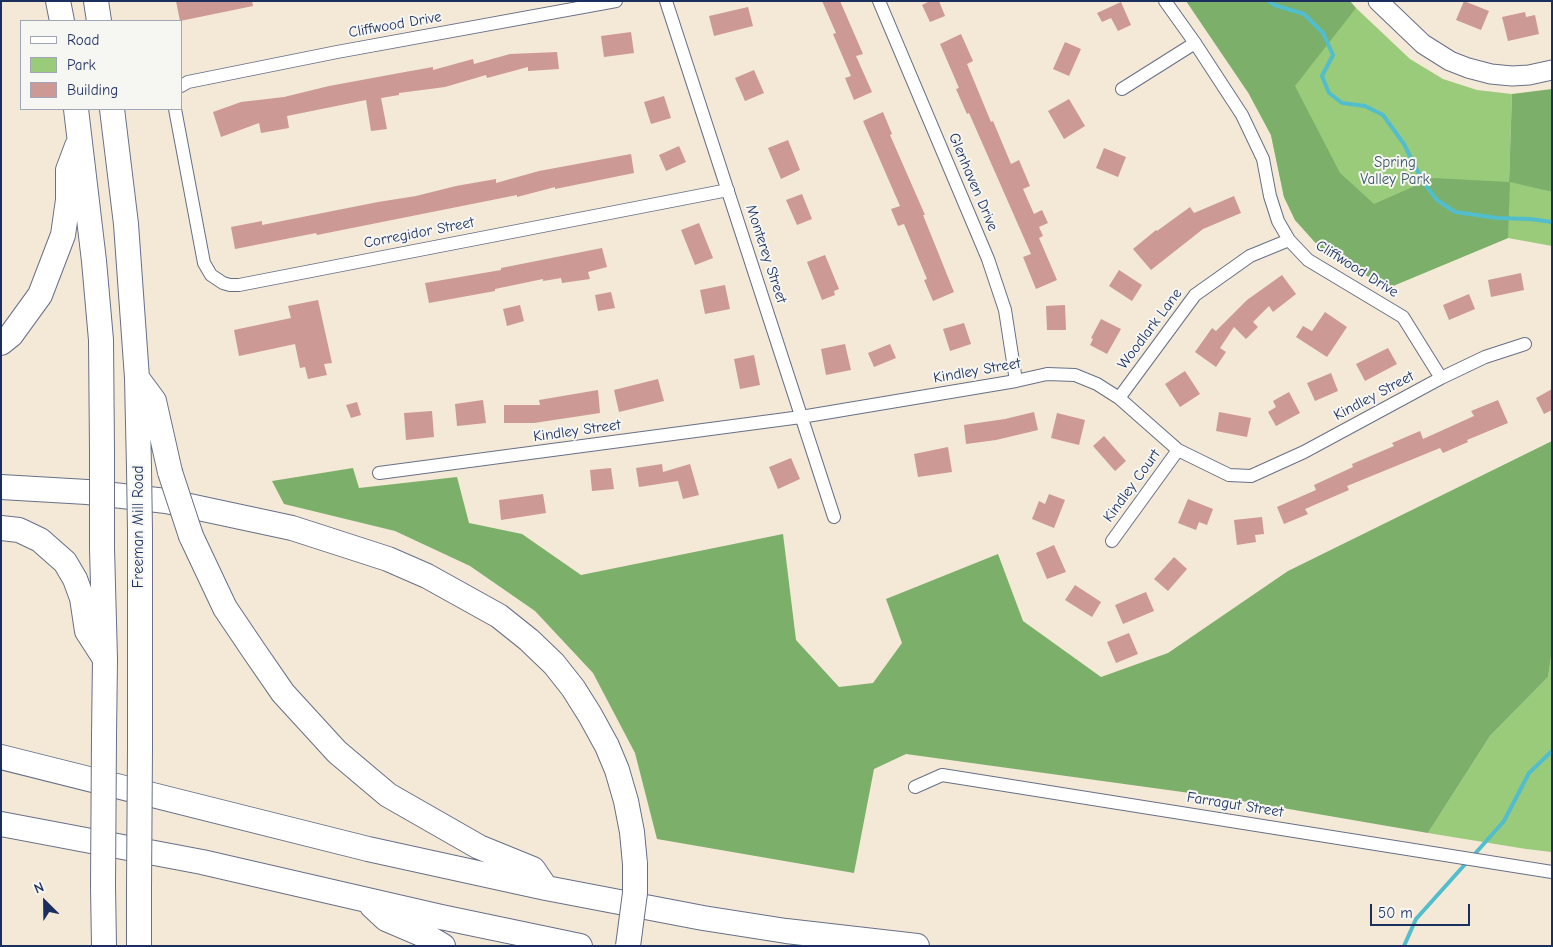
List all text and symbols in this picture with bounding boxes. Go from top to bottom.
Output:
street label: Cliffwood Drive [347,8,443,42]
legend [20,20,182,110]
text: Road [67,31,99,49]
text: Park [67,56,96,74]
text: Building [67,81,118,99]
street label: Glenhaven Drive [944,130,1002,234]
park label: Spring Valley Park [1360,154,1430,189]
street label: Monterey Street [742,202,790,306]
street label: Corregidor Street [362,213,476,253]
street label: Cliffwood Drive [1312,236,1402,302]
street label: Woodlark Lane [1114,285,1186,373]
street label: Kindley Street [932,354,1022,388]
street label: Kindley Street [1331,367,1417,425]
street label: Kindley Street [532,416,622,446]
street label: Kindley Court [1100,446,1164,526]
street label: Freeman Mill Road [130,466,148,588]
street label: Farragut Street [1186,788,1284,822]
north arrow [20,877,70,927]
text: N [31,878,46,897]
scale bar [1373,894,1473,926]
text: 50 m [1378,904,1413,922]

